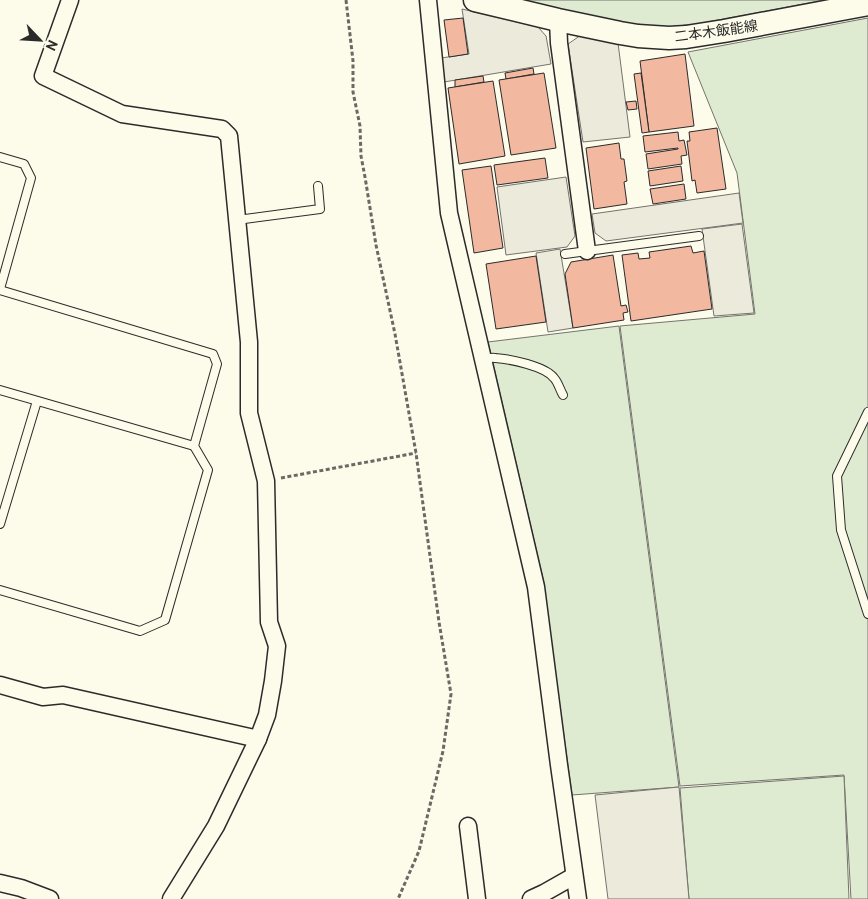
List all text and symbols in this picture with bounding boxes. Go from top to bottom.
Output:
north arrow [15,15,65,65]
street label: 二本木飯能線 [673,17,759,47]
text: N [41,37,60,53]

